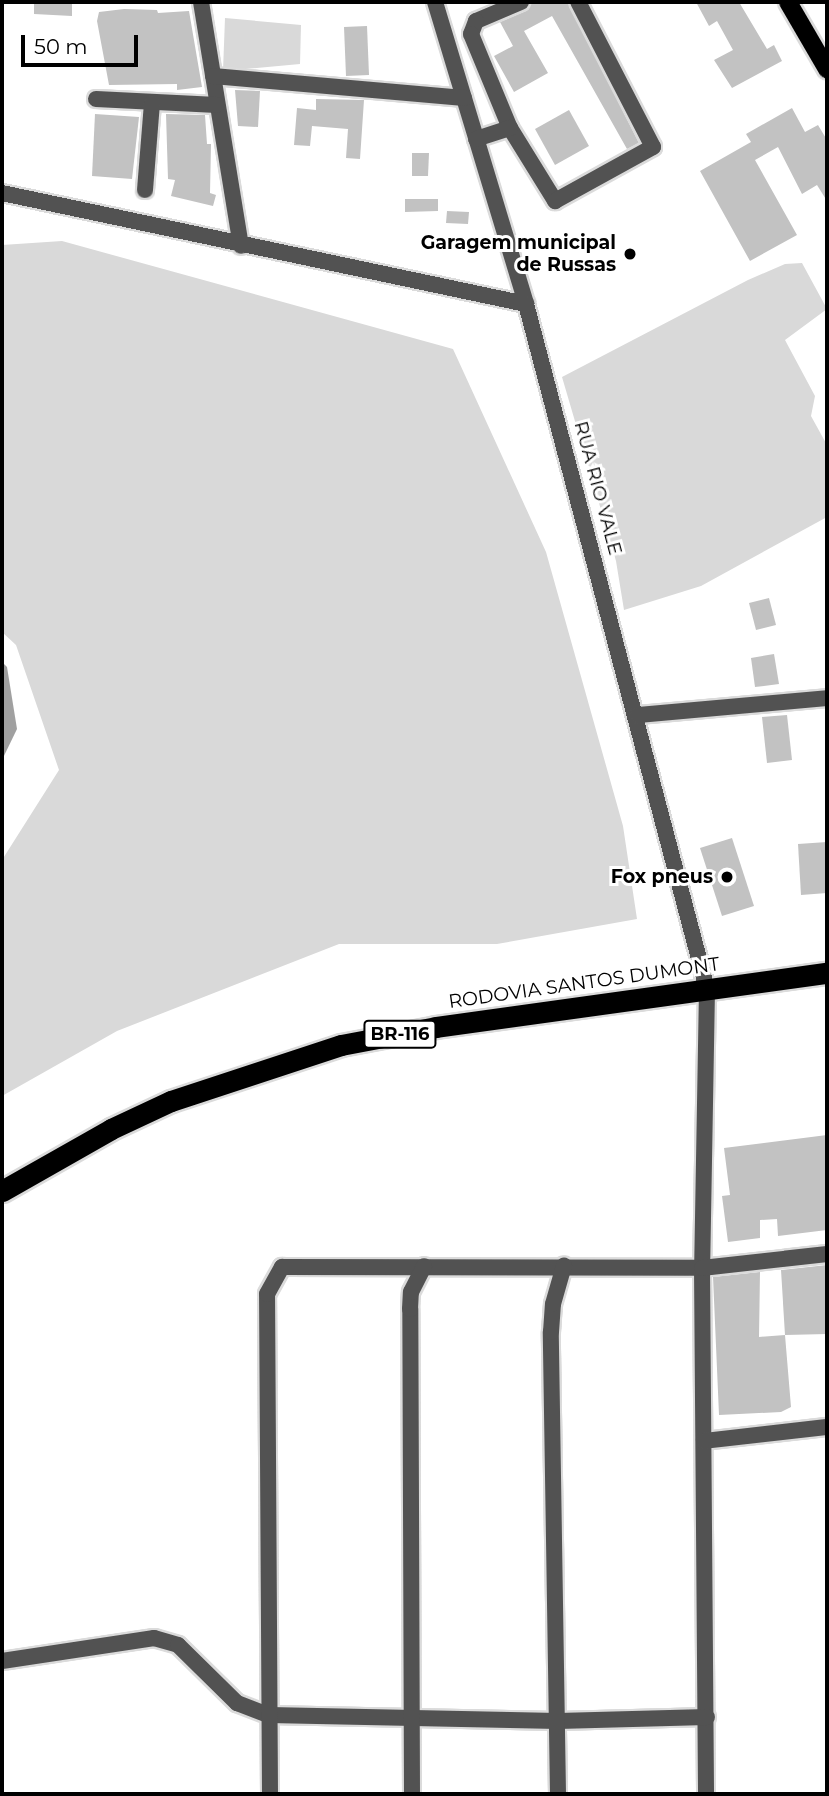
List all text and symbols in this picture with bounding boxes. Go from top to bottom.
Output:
scale bar [24,21,142,65]
text: 50 m [34,34,88,59]
place label: Garagem municipal de Russas [421,232,616,276]
marker: Garagem municipal de Russas [622,246,638,262]
street label: RUA RIO VALE [569,419,627,557]
place label: Fox pneus [611,866,713,888]
marker: Fox pneus [719,869,735,885]
street label: RODOVIA SANTOS DUMONT [447,953,721,1013]
road number: BR-116 [363,1020,437,1049]

